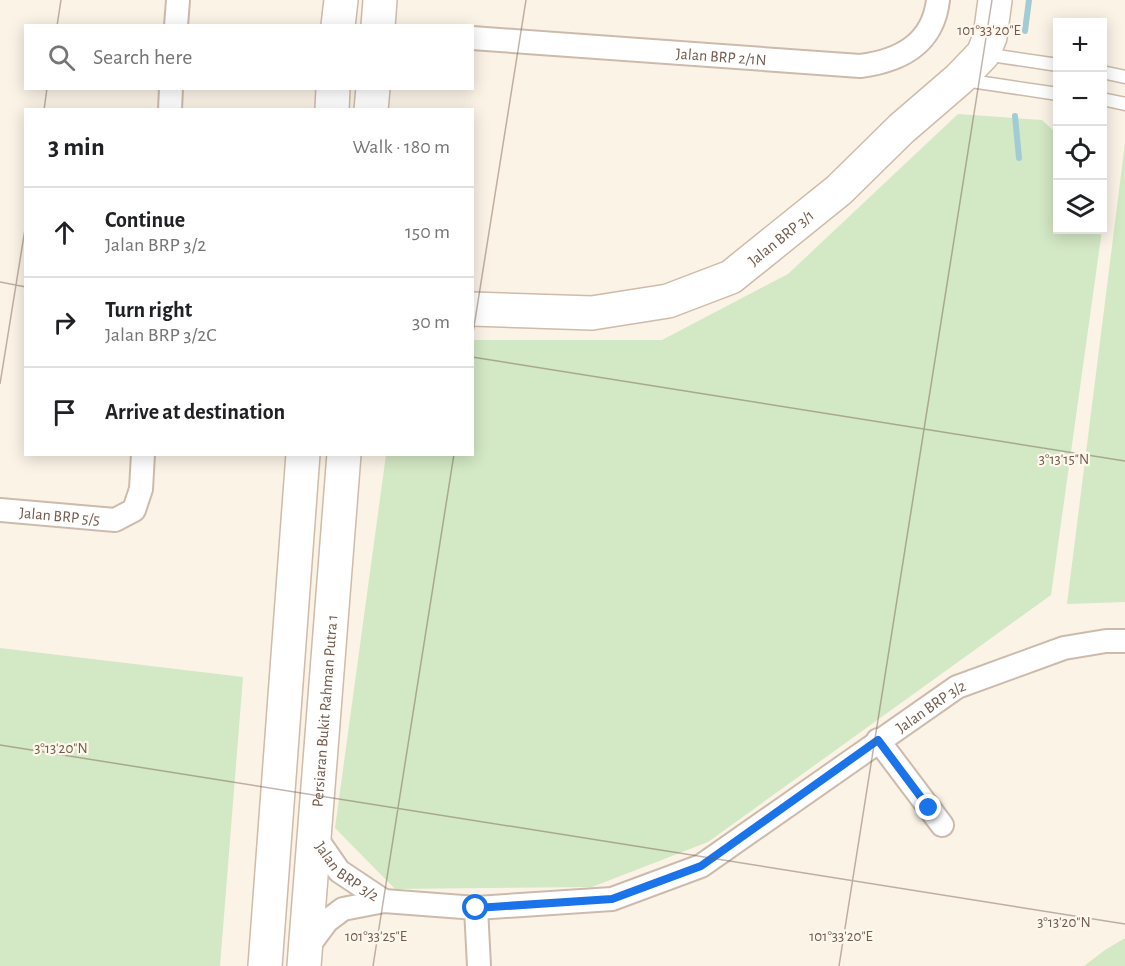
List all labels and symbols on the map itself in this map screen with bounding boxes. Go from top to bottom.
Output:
text: 101°33'20"E [957,23,1021,38]
street label: Jalan BRP 2/1N [675,46,767,68]
street label: Jalan BRP 3/1 [745,207,817,269]
text: 3°13'15"N [1039,452,1089,467]
street label: Jalan BRP 5/5 [19,505,101,528]
street label: Persiaran Bukit Rahman Putra 1 [309,614,340,808]
street label: Jalan BRP 3/2 [893,678,968,736]
text: 3°13'20"N [34,741,88,756]
route end [915,794,941,820]
street label: Jalan BRP 3/2 [312,839,382,904]
route start [462,894,488,920]
text: 3°13'20"N [1037,915,1091,930]
text: 101°33'25"E [345,929,407,944]
text: 101°33'20"E [809,929,873,944]

